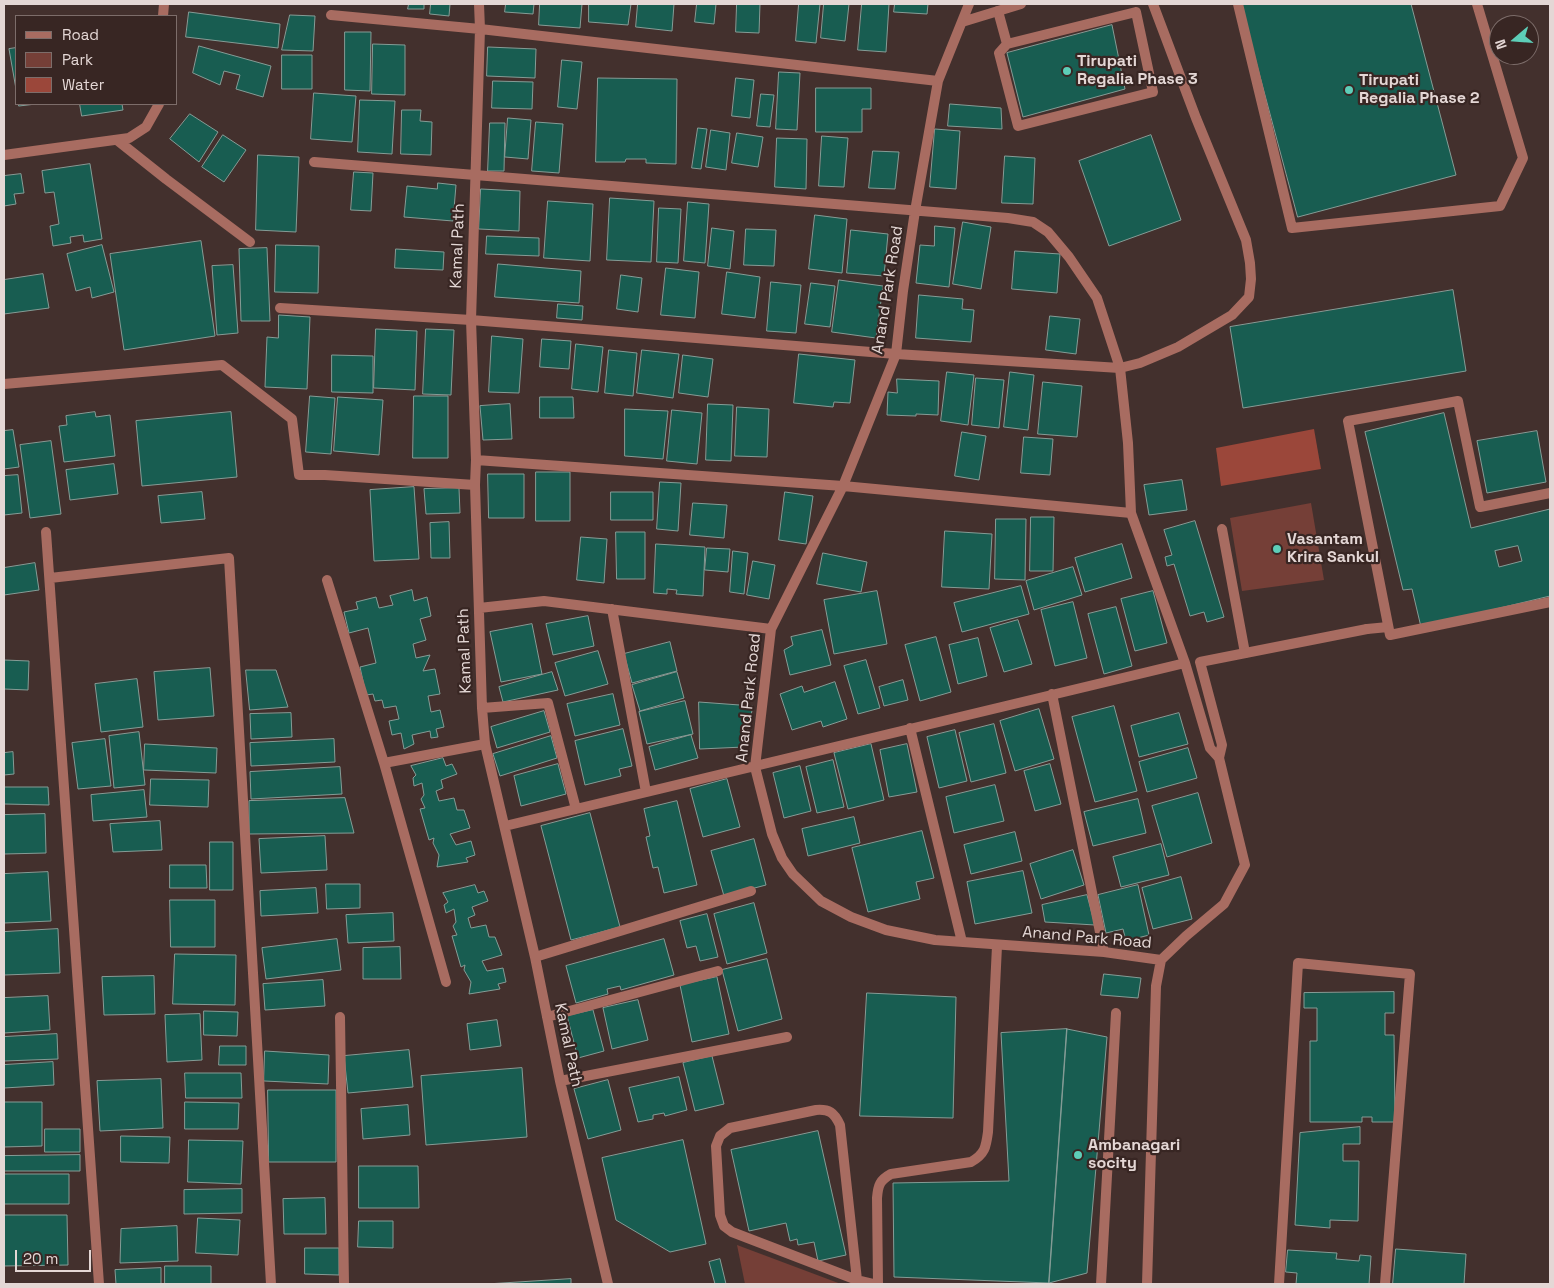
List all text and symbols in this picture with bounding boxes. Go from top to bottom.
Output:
legend [15,15,178,105]
north arrow [1489,15,1539,65]
text: Road [62,25,99,44]
text: N [1491,37,1511,52]
text: Park [62,50,93,69]
place label: Tirupati Regalia Phase 3 [1077,52,1198,90]
marker: Tirupati Regalia Phase 3 [1061,65,1073,77]
place label: Tirupati Regalia Phase 2 [1359,71,1480,109]
text: Water [62,75,104,94]
marker: Tirupati Regalia Phase 2 [1343,84,1355,96]
street label: Kamal Path [447,203,469,289]
street label: Anand Park Road [868,224,908,356]
place label: Vasantam Krira Sankul [1287,530,1379,568]
marker: Vasantam Krira Sankul [1271,543,1283,555]
street label: Kamal Path [454,608,476,694]
street label: Anand Park Road [733,632,765,764]
street label: Anand Park Road [1021,923,1153,953]
street label: Kamal Path [550,1001,586,1089]
place label: Ambanagari socity [1088,1136,1180,1174]
marker: Ambanagari socity [1072,1149,1084,1161]
scale bar [18,1240,94,1272]
text: 20 m [23,1249,58,1268]

